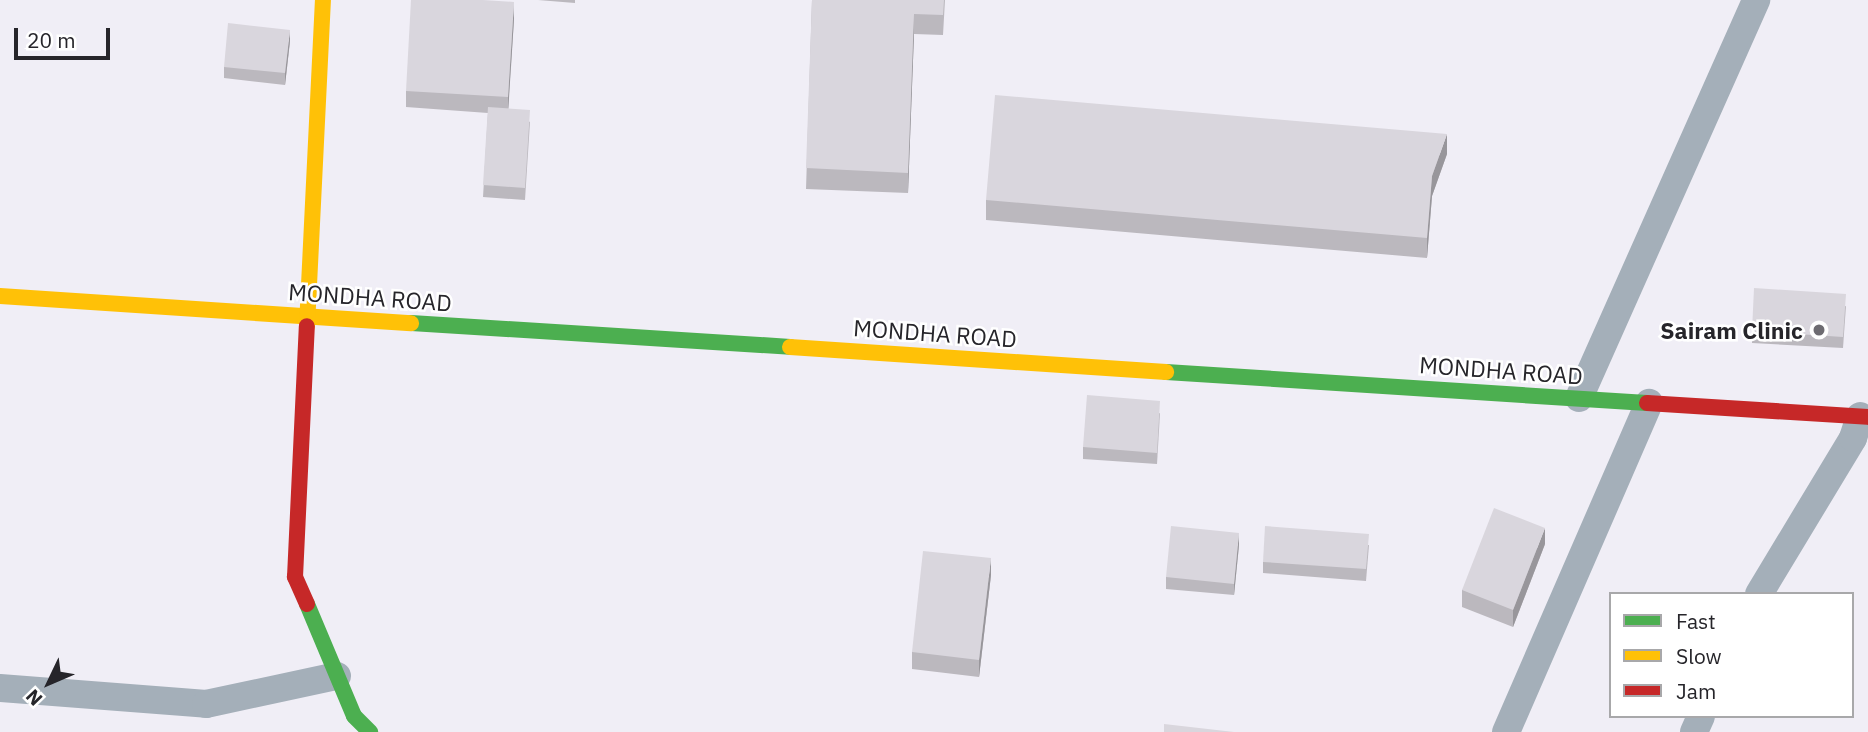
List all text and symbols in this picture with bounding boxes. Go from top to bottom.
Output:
scale bar [18,14,114,58]
text: 20 m [27,26,76,54]
street label: MONDHA ROAD [287,278,453,316]
street label: MONDHA ROAD [852,314,1018,352]
place label: Sairam Clinic [1660,316,1803,344]
marker: Sairam Clinic [1809,320,1829,340]
street label: MONDHA ROAD [1418,351,1584,389]
legend [1609,592,1854,718]
text: Fast [1676,607,1716,635]
text: Slow [1676,642,1722,670]
north arrow [14,648,84,718]
text: Jam [1676,677,1716,705]
text: N [20,684,47,711]

